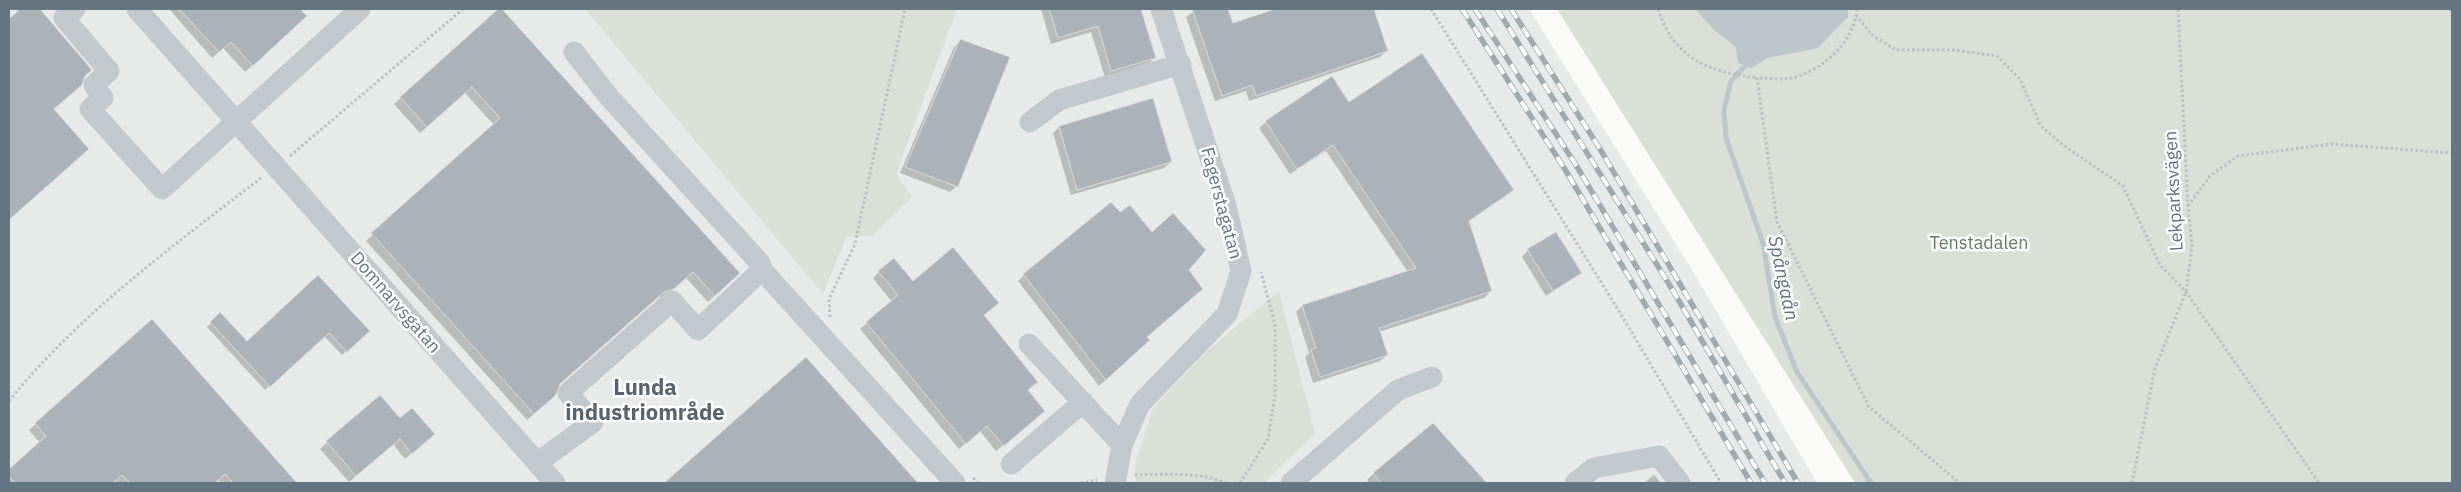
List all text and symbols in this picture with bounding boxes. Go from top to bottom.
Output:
street label: Lekparksvägen [2158,130,2188,252]
street label: Fagerstagatan [1196,145,1248,261]
park label: Tenstadalen [1930,231,2028,254]
water label: Spångaån [1763,233,1805,323]
street label: Domnarvsgatan [346,246,446,358]
district label: Lunda industriområde [565,372,725,426]

